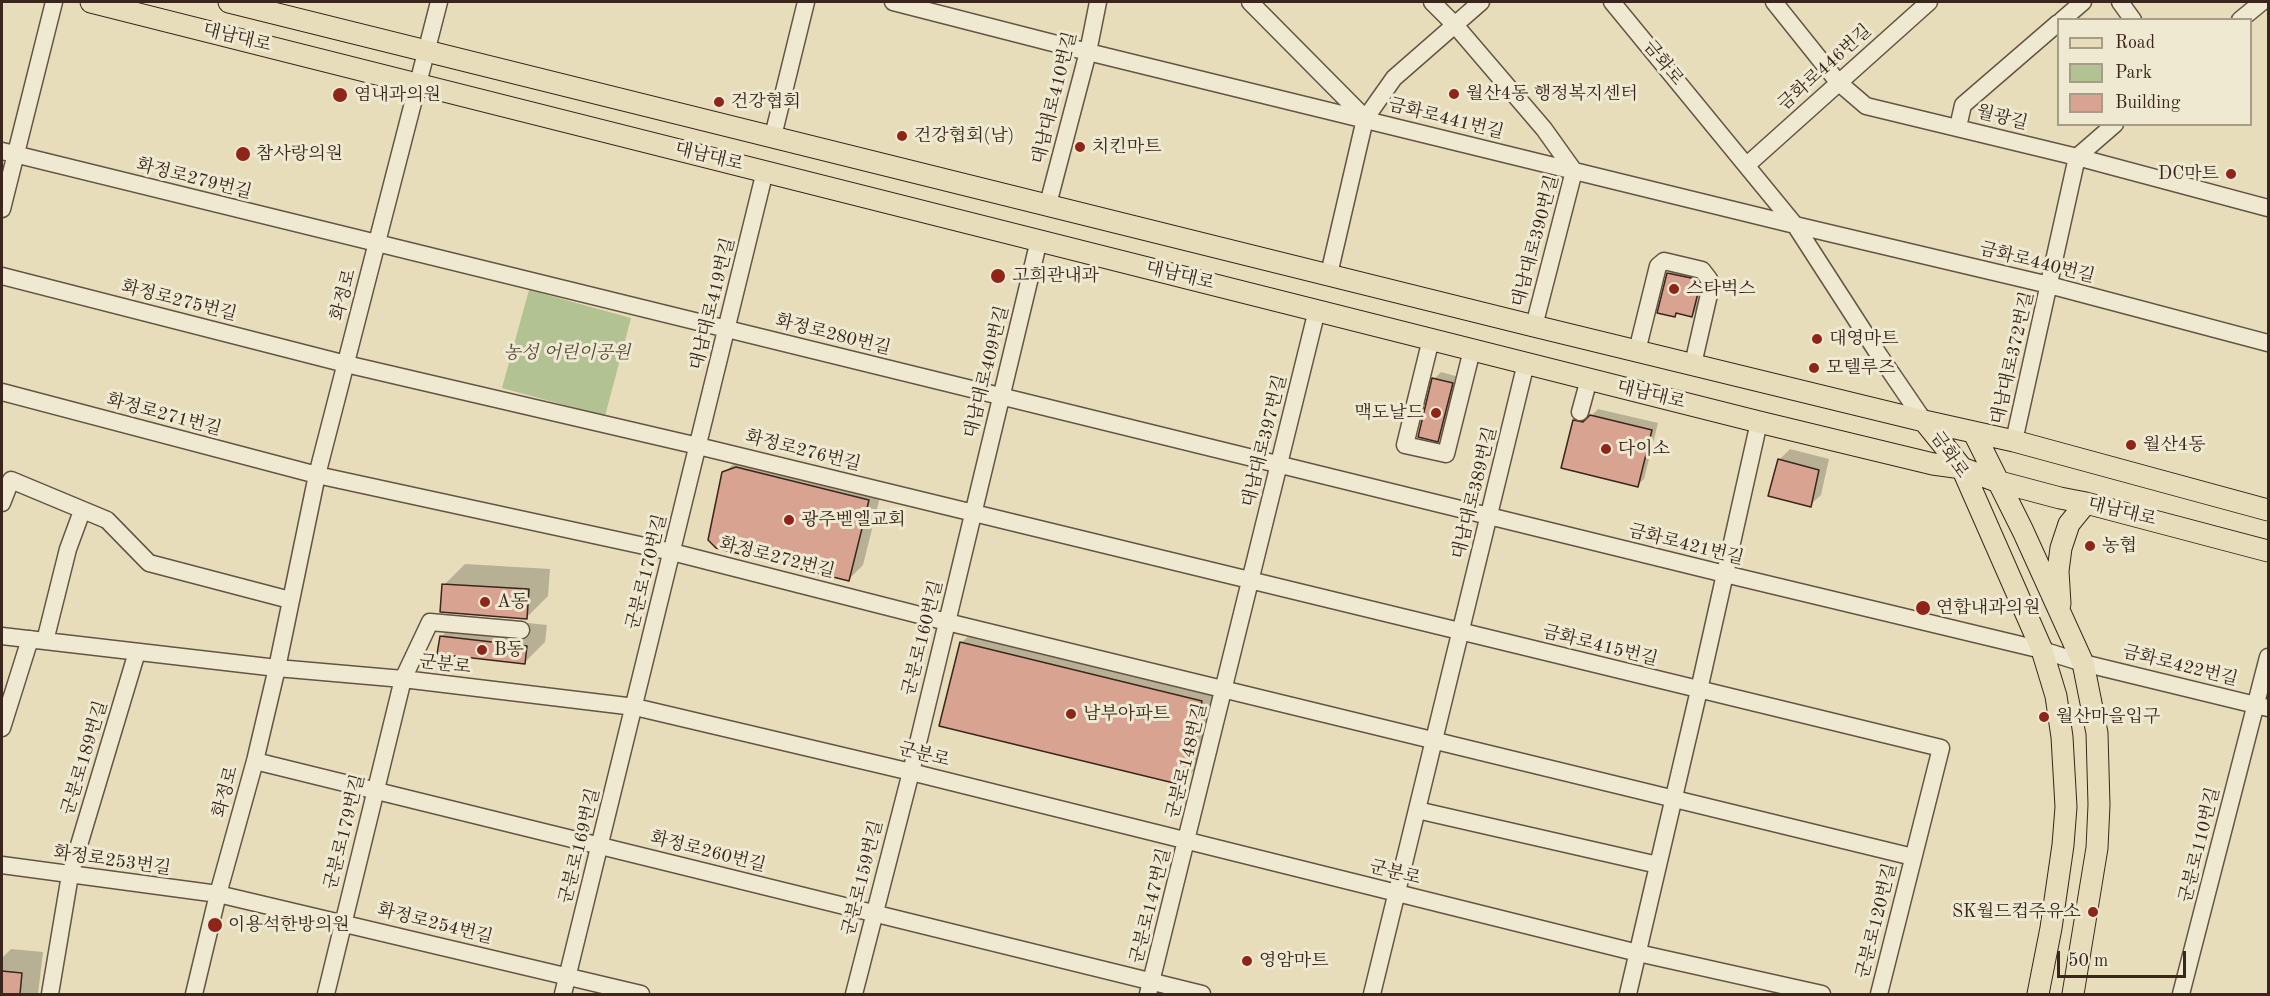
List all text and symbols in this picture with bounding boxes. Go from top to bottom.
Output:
legend [2057,18,2252,126]
street label: 대남대로 [201,19,273,57]
street label: 금화로446번길 [1774,20,1876,116]
street label: 대남대로410번길 [1028,30,1082,166]
text: Road [2115,34,2155,52]
street label: 금화로 [1638,36,1688,90]
text: Park [2115,64,2152,82]
place label: 월산4동 행정복지센터 [1466,83,1638,105]
place label: 염내과의원 [354,84,441,106]
marker: 염내과의원 [331,86,349,104]
marker: 월산4동 행정복지센터 [1447,87,1461,101]
place label: 건강협회 [731,91,801,113]
street label: 금화로441번길 [1386,94,1506,144]
text: Building [2115,94,2180,112]
marker: 건강협회 [712,95,726,109]
street label: 월광길 [1974,101,2030,135]
place label: 건강협회(남) [914,125,1014,147]
marker: 건강협회(남) [895,129,909,143]
place label: 치킨마트 [1092,136,1162,158]
street label: 대남대로 [673,138,745,176]
marker: 치킨마트 [1073,140,1087,154]
place label: 참사랑의원 [256,143,343,165]
marker: 참사랑의원 [234,145,252,163]
street label: 화정로279번길 [134,154,254,204]
place label: DC마트 [2158,163,2219,185]
marker: DC마트 [2224,167,2238,181]
street label: 대남대로390번길 [1508,173,1564,309]
street label: 대남대로419번길 [686,236,740,372]
street label: 금화로440번길 [1977,238,2097,288]
street label: 대남대로 [1144,257,1216,295]
place label: 고희관내과 [1012,265,1099,287]
street label: 화정로 [327,267,361,323]
marker: 고희관내과 [989,267,1007,285]
street label: 화정로275번길 [119,276,239,326]
place label: 스타벅스 [1686,278,1756,300]
marker: 스타벅스 [1667,282,1681,296]
street label: 대남대로372번길 [1987,289,2039,427]
street label: 대남대로409번길 [960,304,1014,440]
street label: 화정로280번길 [773,310,893,360]
place label: 대영마트 [1829,328,1899,350]
marker: 대영마트 [1810,332,1824,346]
park label: 농성 어린이공원 [504,342,630,364]
place label: 모텔루즈 [1826,357,1896,379]
marker: 모텔루즈 [1807,361,1821,375]
street label: 대남대로397번길 [1238,373,1292,509]
street label: 대남대로 [1615,376,1687,414]
street label: 화정로271번길 [104,389,224,441]
place label: 맥도날드 [1354,402,1424,424]
marker: 맥도날드 [1429,406,1443,420]
street label: 대남대로389번길 [1448,425,1502,561]
street label: 화정로276번길 [743,426,863,476]
street label: 금화로 [1925,427,1973,483]
place label: 월산4동 [2143,434,2206,456]
place label: 다이소 [1618,438,1670,460]
marker: 월산4동 [2124,438,2138,452]
marker: 다이소 [1599,442,1613,456]
street label: 대남대로 [2086,493,2158,531]
place label: 광주벧엘교회 [801,509,905,531]
street label: 군분로170번길 [622,512,672,632]
marker: 광주벧엘교회 [782,513,796,527]
street label: 금화로421번길 [1626,520,1746,570]
street label: 화정로272번길 [717,533,837,583]
place label: 농협 [2102,535,2137,557]
marker: 농협 [2083,539,2097,553]
street label: 군분로160번길 [898,578,948,698]
place label: A동 [497,591,528,613]
marker: A동 [478,595,492,609]
place label: 연합내과의원 [1936,597,2040,619]
marker: 연합내과의원 [1914,599,1932,617]
street label: 금화로415번길 [1540,621,1660,671]
place label: B동 [494,639,524,661]
street label: 금화로422번길 [2120,641,2240,691]
marker: B동 [475,643,489,657]
street label: 군분로 [418,651,472,679]
street label: 군분로189번길 [57,698,113,818]
street label: 군분로148번길 [1162,701,1212,821]
place label: 남부아파트 [1083,703,1170,725]
place label: 월산마을입구 [2056,706,2160,728]
marker: 남부아파트 [1064,707,1078,721]
marker: 월산마을입구 [2037,710,2051,724]
street label: 군분로 [896,738,952,772]
street label: 화정로 [209,764,243,820]
street label: 군분로179번길 [320,772,370,892]
street label: 군분로110번길 [2175,785,2225,905]
street label: 군분로169번길 [555,786,605,906]
street label: 군분로159번길 [838,818,888,938]
street label: 화정로260번길 [648,827,768,877]
street label: 화정로253번길 [52,842,172,880]
street label: 군분로147번길 [1126,846,1176,966]
street label: 군분로 [1367,856,1423,890]
street label: 군분로120번길 [1852,861,1902,981]
street label: 화정로254번길 [375,899,495,949]
place label: SK월드컵주유소 [1952,901,2081,923]
marker: SK월드컵주유소 [2086,905,2100,919]
place label: 이용석한방의원 [228,914,350,936]
marker: 이용석한방의원 [206,916,224,934]
scale bar [2060,939,2189,977]
place label: 영암마트 [1259,950,1329,972]
text: 50 m [2068,952,2108,970]
marker: 영암마트 [1240,954,1254,968]

